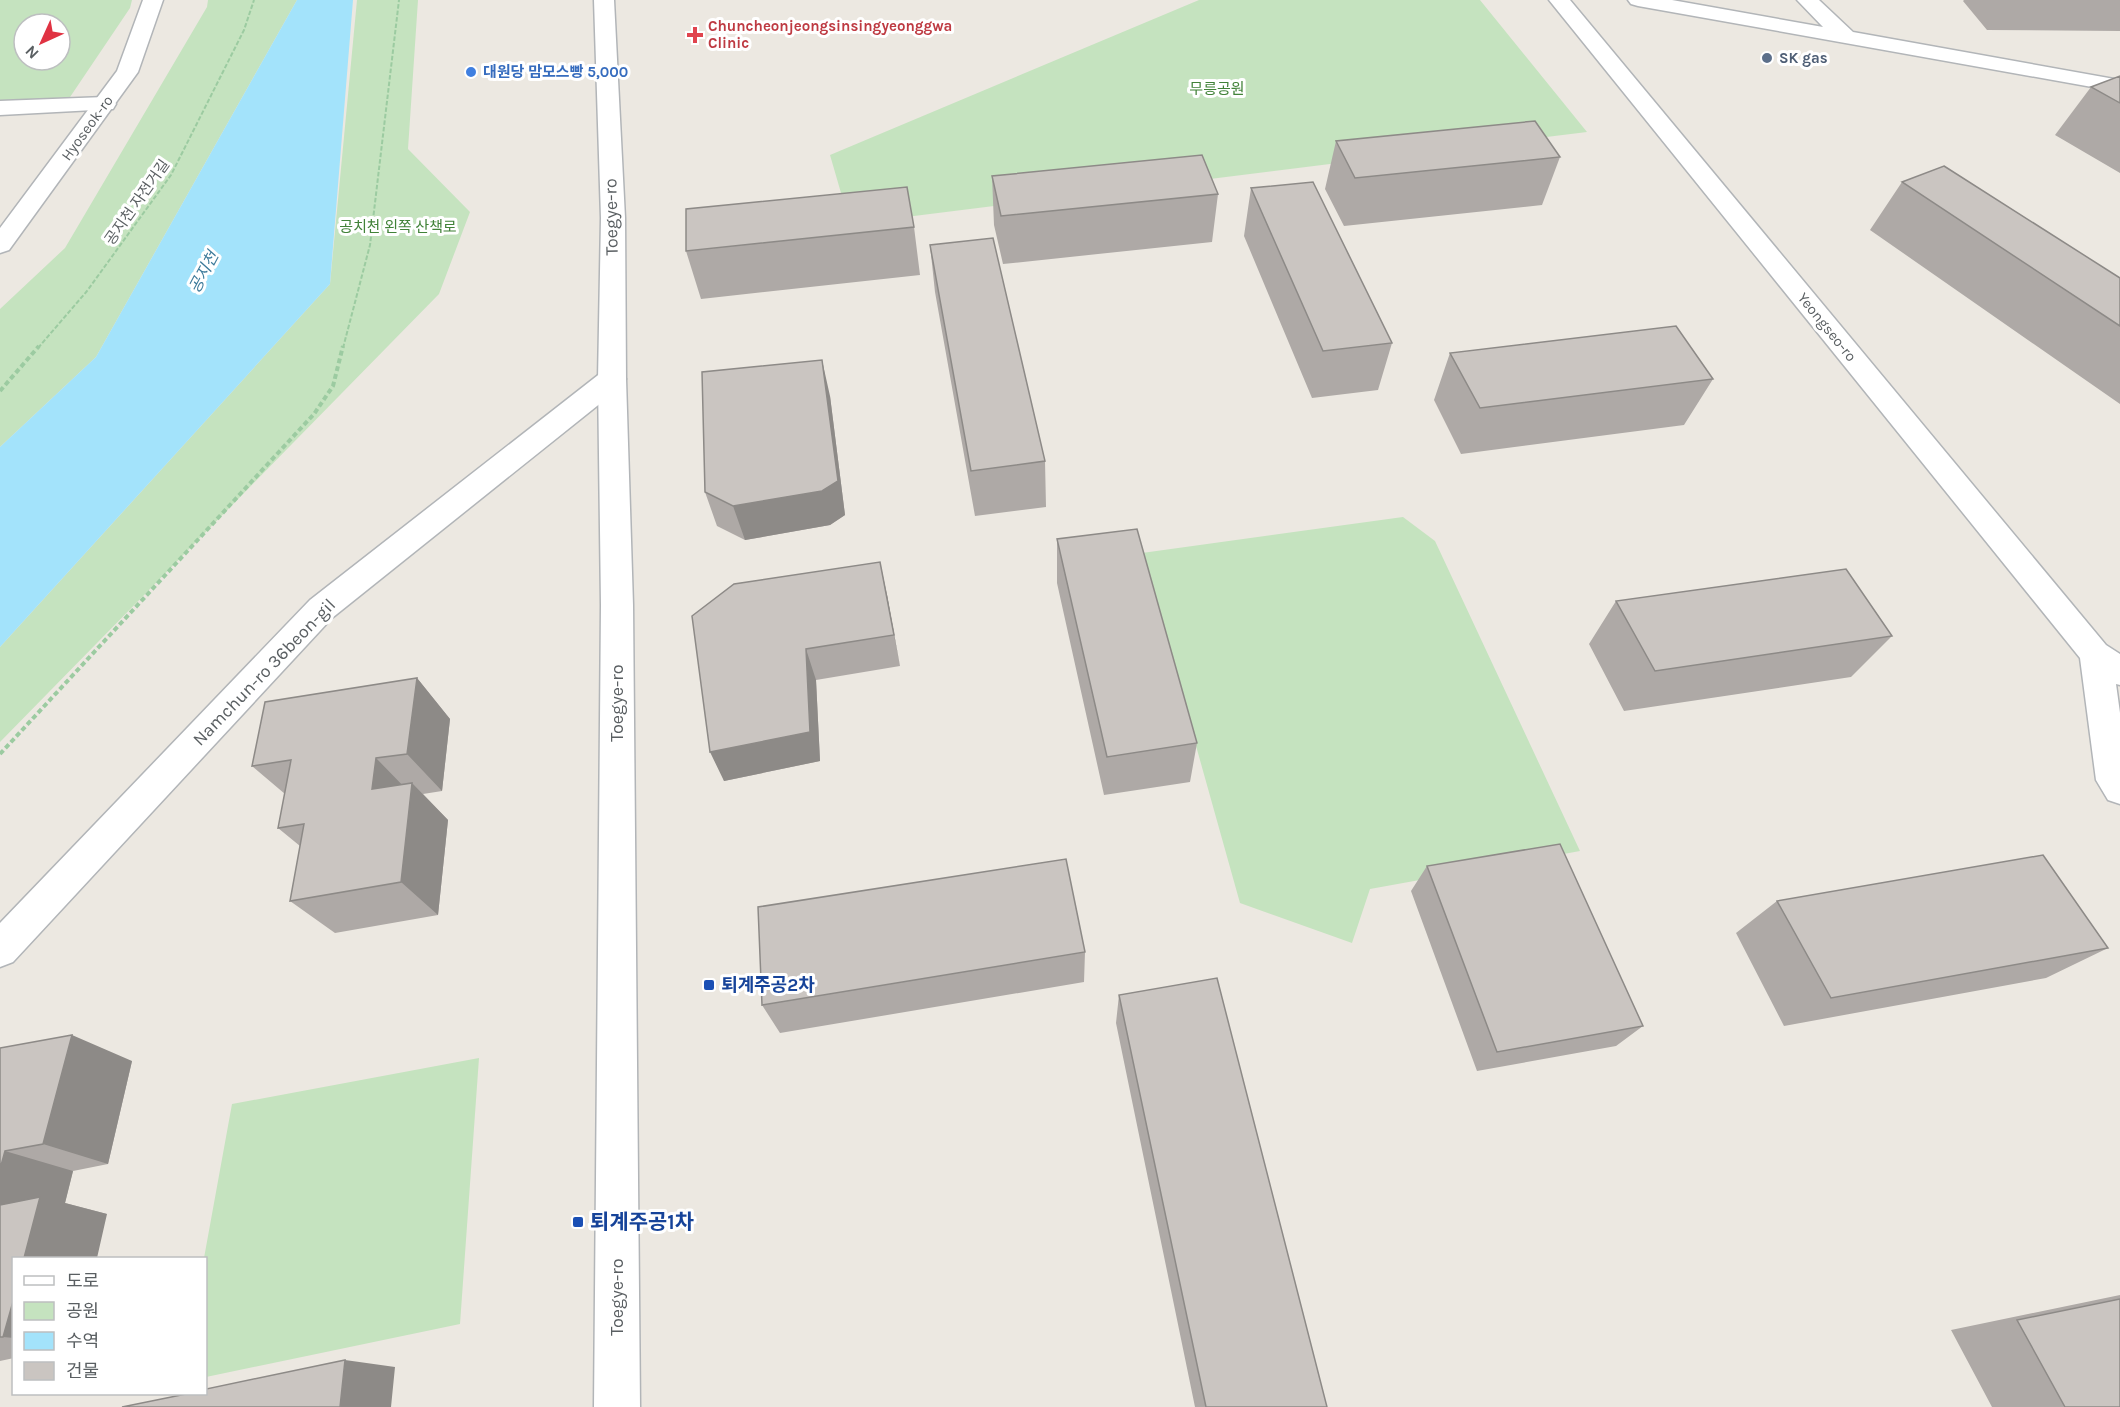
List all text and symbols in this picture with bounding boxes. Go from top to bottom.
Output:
north arrow [12,12,72,72]
place label: Chuncheonjeongsinsingyeonggwa Clinic [708,17,952,52]
marker: Chuncheonjeongsinsingyeonggwa Clinic [686,26,704,44]
text: N [21,41,43,63]
place label: SK gas [1779,49,1828,67]
marker: SK gas [1760,51,1774,65]
place label: 대원당 맘모스빵 5,000 [483,63,628,81]
marker: 대원당 맘모스빵 5,000 [464,65,478,79]
park label: 무릉공원 [1189,80,1245,98]
street label: Hyoseok-ro [57,92,117,164]
street label: 공지천 자전거길 [101,156,173,248]
street label: Toegye-ro [599,178,623,256]
park label: 공치천 왼쪽 산책로 [339,218,457,236]
water label: 공지천 [185,246,223,296]
street label: Yeongseo-ro [1794,289,1860,365]
street label: Namchun-ro 36beon-gil [188,594,340,750]
street label: Toegye-ro [606,664,628,742]
place label: 퇴계주공2차 [721,974,815,996]
marker: 퇴계주공2차 [702,978,716,992]
place label: 퇴계주공1차 [590,1210,694,1234]
marker: 퇴계주공1차 [571,1215,585,1229]
legend [12,1257,207,1395]
street label: Toegye-ro [606,1258,628,1336]
text: 도로 [66,1270,99,1292]
text: 공원 [66,1300,99,1322]
text: 수역 [66,1330,99,1352]
text: 건물 [66,1360,99,1382]

